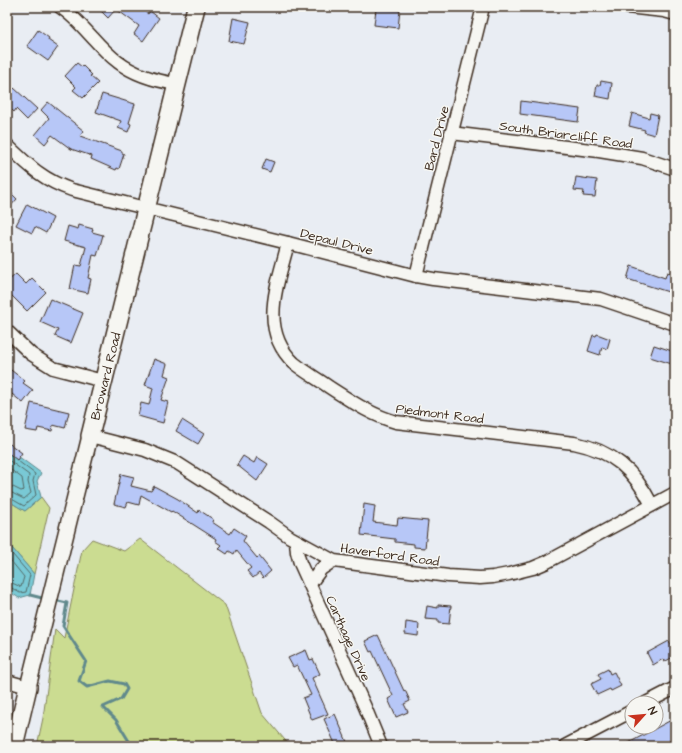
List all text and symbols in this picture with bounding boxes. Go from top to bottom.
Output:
street label: Bard Drive [420,104,454,173]
street label: South Briarcliff Road [498,117,634,153]
street label: Depaul Drive [298,224,375,260]
street label: Broward Road [86,330,126,422]
street label: Piedmont Road [395,400,485,428]
street label: Haverford Road [339,539,441,571]
street label: Carthage Drive [320,593,375,684]
north arrow [624,695,664,735]
text: N [644,704,661,717]

